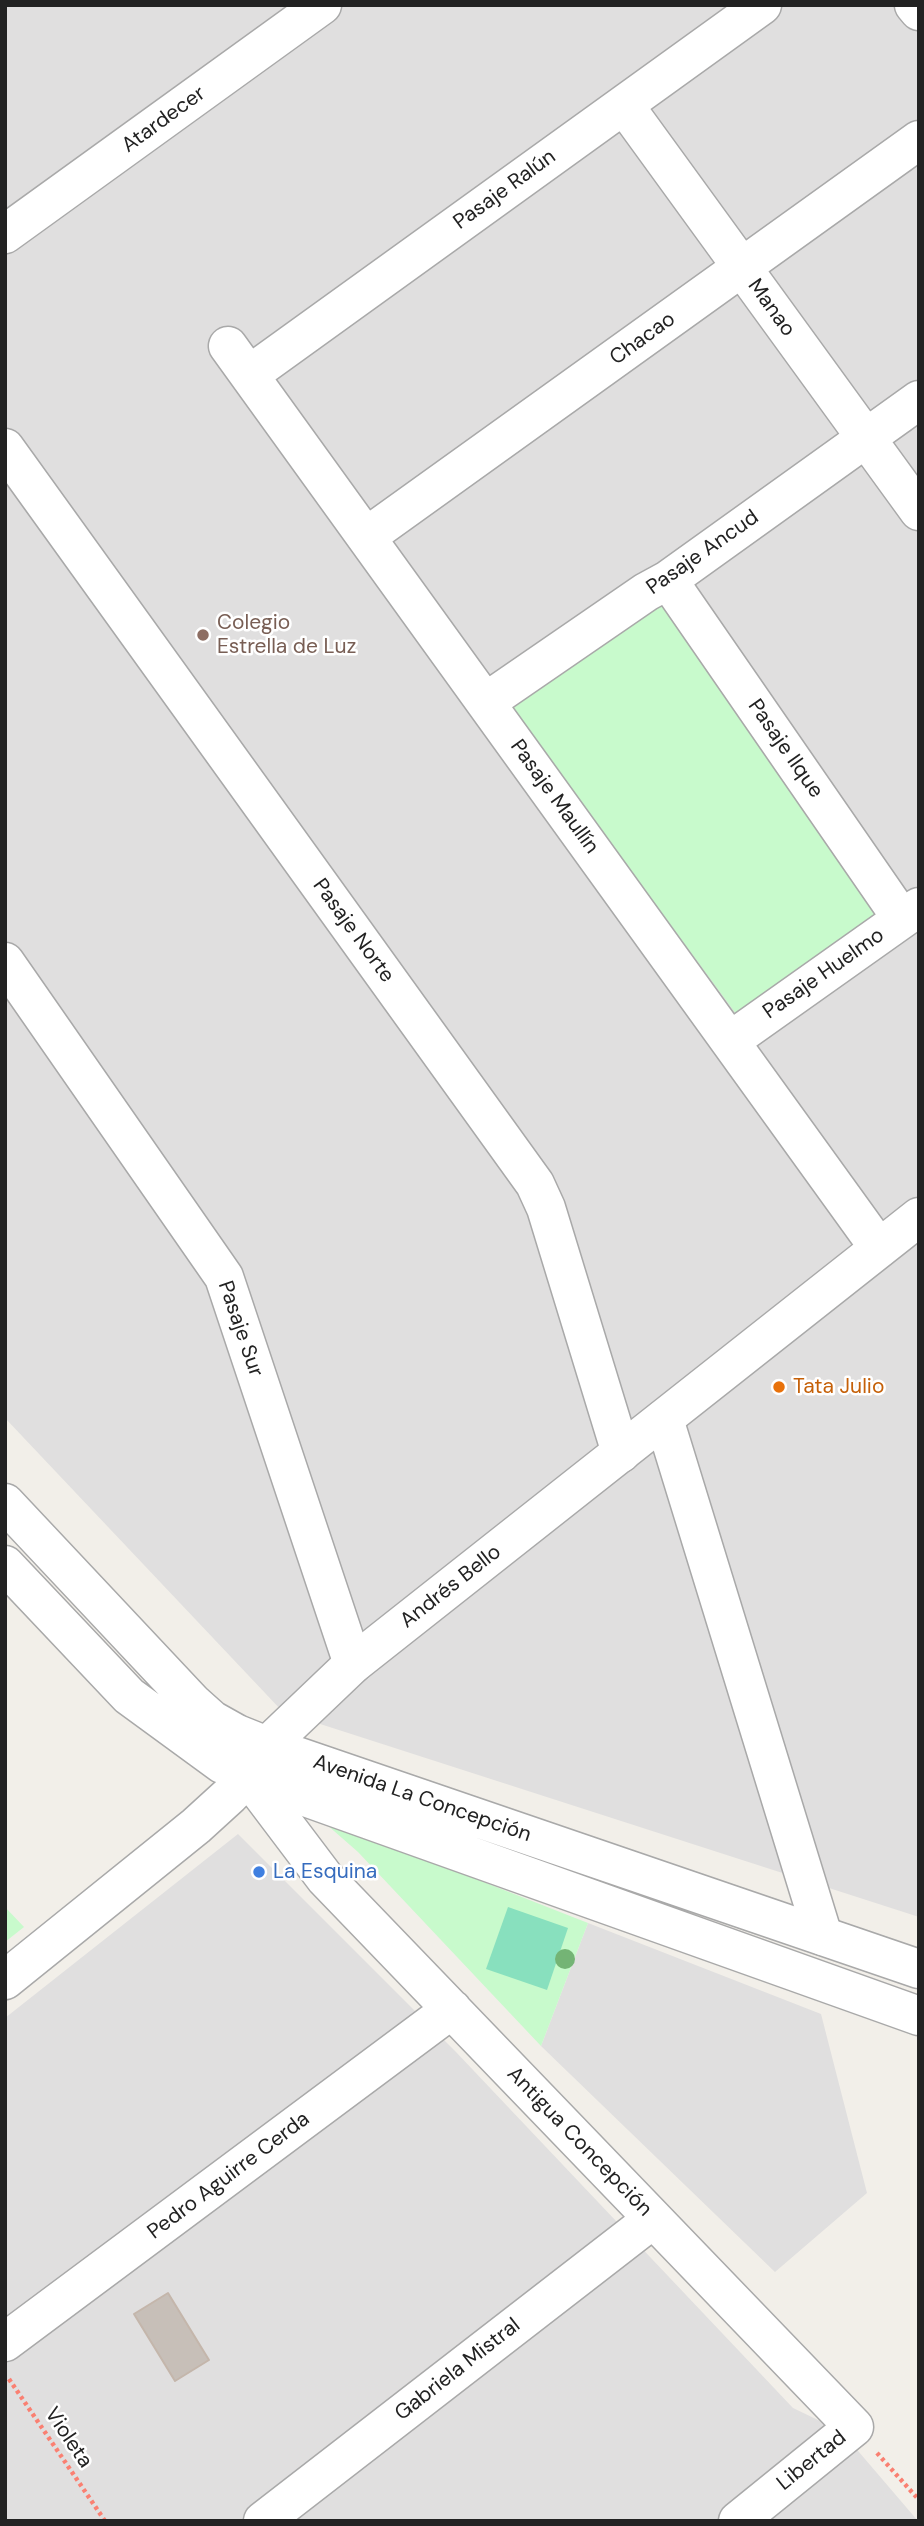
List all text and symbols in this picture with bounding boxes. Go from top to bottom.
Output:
street label: Atardecer [117,81,211,159]
street label: Pasaje Ralún [449,145,561,235]
street label: Manao [742,274,800,342]
street label: Chacao [605,307,681,371]
street label: Pasaje Ancud [642,505,764,601]
place label: Colegio Estrella de Luz [217,610,356,660]
marker: Colegio Estrella de Luz [195,627,211,643]
street label: Pasaje Ilque [742,695,828,803]
street label: Pasaje Maullín [504,735,604,859]
street label: Pasaje Norte [307,874,399,988]
street label: Pasaje Huelmo [759,923,889,1025]
street label: Pasaje Sur [212,1278,268,1380]
place label: Tata Julio [793,1374,884,1400]
marker: Tata Julio [771,1379,787,1395]
street label: Andrés Bello [396,1540,506,1634]
street label: Avenida La Concepción [310,1750,534,1848]
place label: La Esquina [273,1859,377,1885]
marker: La Esquina [251,1864,267,1880]
street label: Antigua Concepción [501,2062,657,2222]
street label: Pedro Aguirre Cerda [143,2107,315,2245]
street label: Gabriela Mistral [390,2313,526,2427]
street label: Violeta [39,2403,97,2473]
street label: Libertad [772,2425,852,2497]

